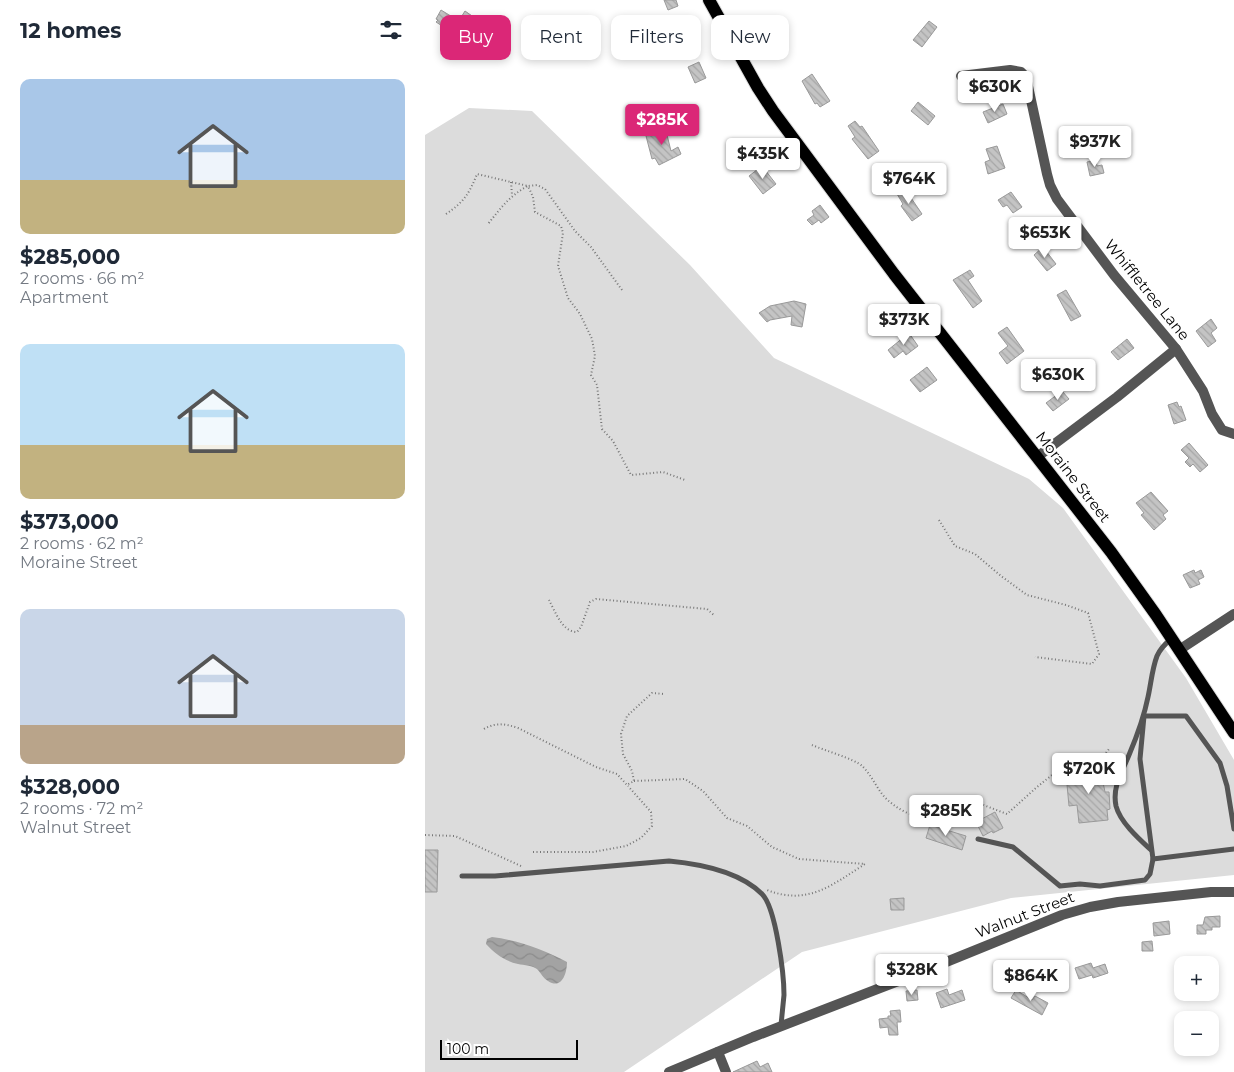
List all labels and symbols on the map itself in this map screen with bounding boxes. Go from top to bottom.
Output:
pin: $630K [960,70,1030,113]
pin: $285K [627,104,697,146]
pin: $937K [1060,126,1130,168]
pin: $435K [728,138,798,180]
pin: $764K [874,162,944,205]
pin: $653K [1010,216,1080,259]
street label: Whiffletree Lane [1101,235,1194,344]
pin: $373K [869,304,939,346]
pin: $630K [1023,358,1093,401]
street label: Moraine Street [1032,427,1115,526]
pin: $720K [1054,752,1124,795]
pin: $285K [911,794,981,837]
street label: Walnut Street [973,887,1077,942]
pin: $328K [877,954,947,996]
pin: $864K [996,960,1066,1002]
scale bar [440,1037,577,1060]

